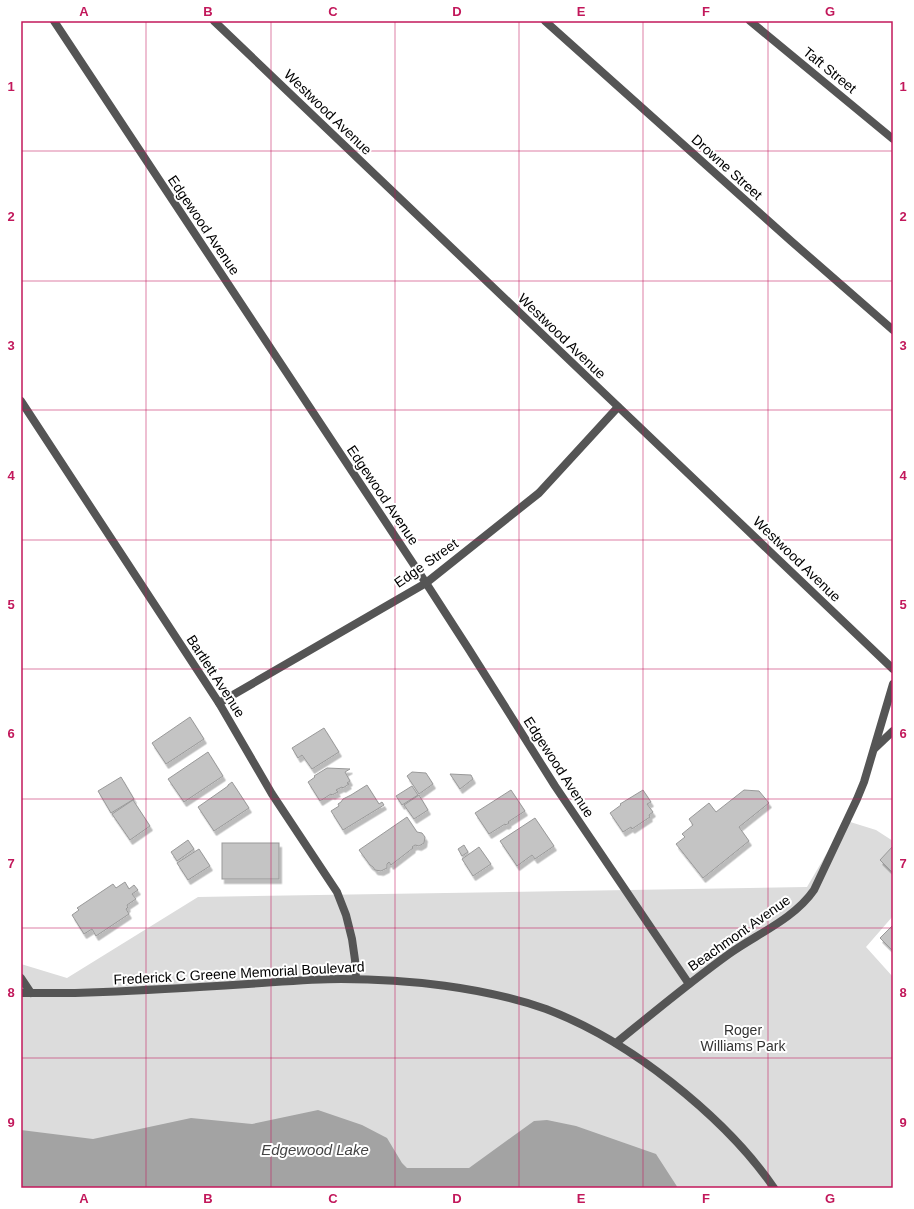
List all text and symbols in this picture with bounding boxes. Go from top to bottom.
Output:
text: A [79,4,89,19]
text: B [203,4,213,19]
text: C [328,4,338,19]
text: D [452,4,462,19]
text: E [577,4,586,19]
text: F [702,4,710,19]
text: G [825,4,835,19]
street label: Taft Street [800,44,860,96]
street label: Westwood Avenue [281,66,375,158]
text: 1 [7,79,15,94]
text: 1 [899,79,907,94]
street label: Drowne Street [688,131,766,203]
street label: Edgewood Avenue [165,172,243,278]
text: 2 [7,209,15,224]
text: 2 [899,209,907,224]
street label: Westwood Avenue [515,290,609,382]
text: 3 [7,338,15,353]
text: 3 [899,338,907,353]
street label: Edgewood Avenue [344,442,422,548]
text: 4 [7,468,15,483]
text: 4 [899,468,907,483]
street label: Westwood Avenue [750,513,844,605]
street label: Edge Street [391,535,461,591]
text: 5 [7,597,15,612]
text: 5 [899,597,907,612]
street label: Bartlett Avenue [184,632,249,720]
street label: Edgewood Avenue [521,714,598,820]
text: 6 [7,726,15,741]
text: 6 [899,726,907,741]
text: 7 [7,856,15,871]
text: 7 [899,856,907,871]
street label: Beachmont Avenue [685,892,793,974]
street label: Frederick C Greene Memorial Boulevard [113,958,365,988]
text: 8 [7,985,15,1000]
text: 8 [899,985,907,1000]
park label: Roger Williams Park [701,1022,786,1054]
text: 9 [7,1115,15,1130]
text: 9 [899,1115,907,1130]
water label: Edgewood Lake [261,1141,369,1158]
text: A [79,1191,89,1206]
text: B [203,1191,213,1206]
text: C [328,1191,338,1206]
text: D [452,1191,462,1206]
text: E [577,1191,586,1206]
text: F [702,1191,710,1206]
text: G [825,1191,835,1206]

